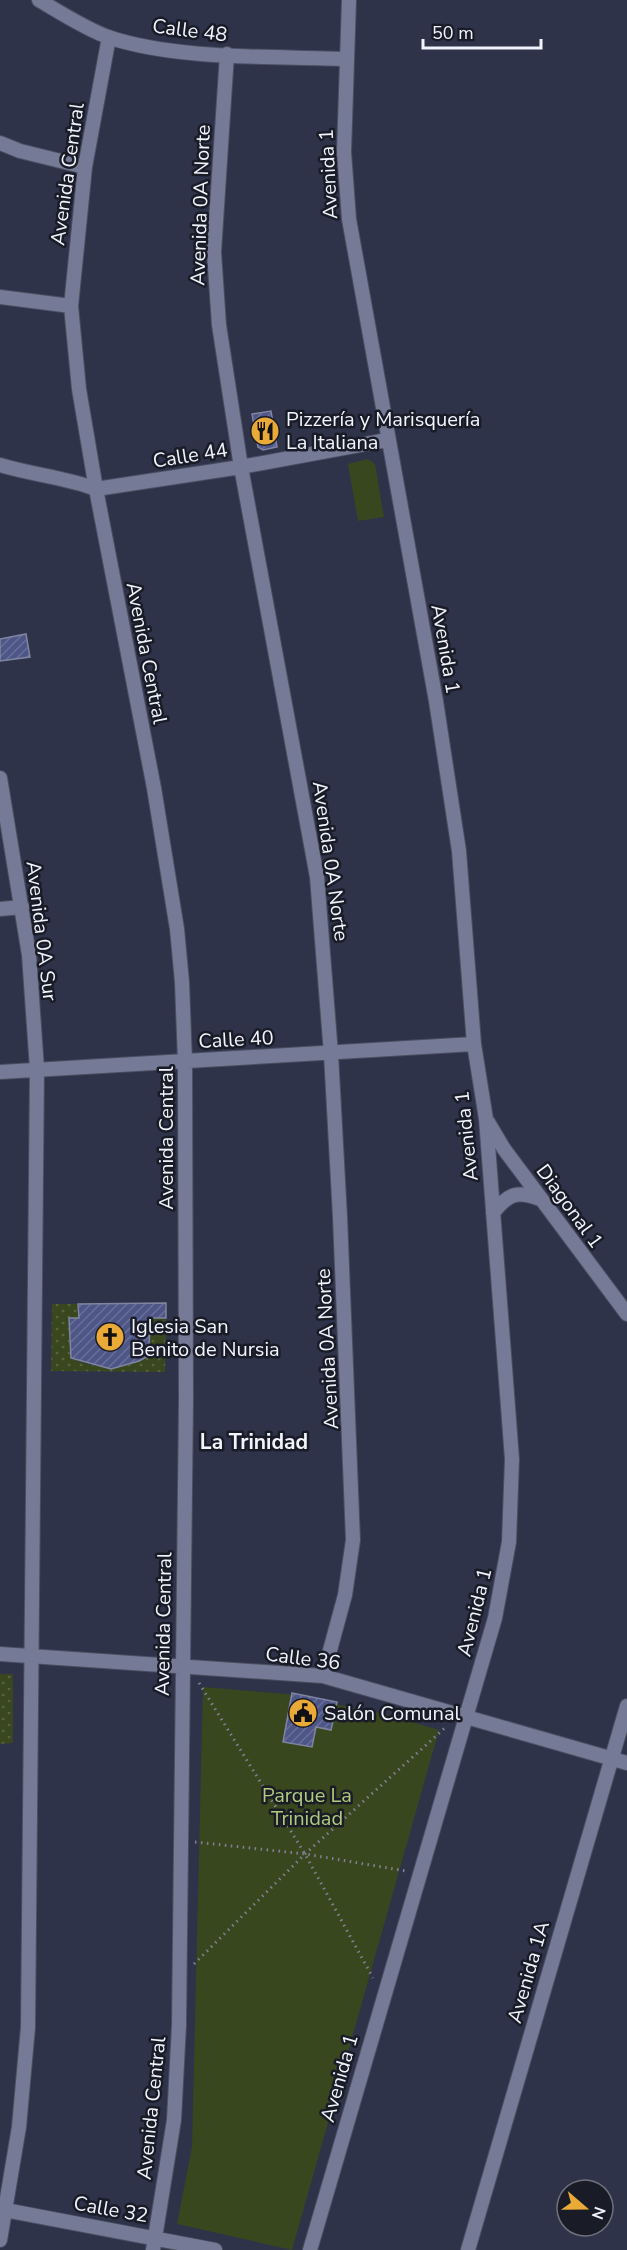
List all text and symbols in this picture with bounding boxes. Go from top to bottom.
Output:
scale bar [423,12,542,50]
street label: Calle 48 [151,13,229,48]
text: 50 m [432,21,474,45]
street label: Avenida Central [44,101,91,247]
street label: Avenida 0A Norte [184,124,217,286]
street label: Avenida 1 [313,128,344,220]
place label: Pizzería y Marisquería La Italiana [286,406,480,456]
restaurant icon: Pizzería y Marisquería La Italiana [249,415,281,447]
street label: Calle 44 [151,436,229,475]
street label: Avenida Central [120,580,173,726]
street label: Avenida 1 [424,602,467,696]
street label: Avenida 0A Norte [306,779,355,943]
street label: Avenida 0A Sur [20,860,63,1003]
street label: Calle 40 [198,1024,274,1055]
street label: Avenida Central [153,1066,180,1210]
street label: Avenida 1 [448,1090,485,1182]
street label: Diagonal 1 [530,1159,609,1254]
street label: Avenida 0A Norte [310,1268,345,1430]
place label: Iglesia San Benito de Nursia [131,1313,280,1363]
church icon: Iglesia San Benito de Nursia [94,1321,126,1353]
district label: La Trinidad [200,1428,308,1456]
street label: Avenida Central [149,1552,178,1696]
street label: Avenida 1 [450,1565,499,1659]
street label: Calle 36 [264,1641,342,1676]
public building icon: Salón Comunal [287,1697,319,1729]
place label: Salón Comunal [324,1700,461,1727]
park label: Parque La Trinidad [262,1782,352,1832]
street label: Avenida 1A [501,1918,556,2026]
street label: Avenida 1 [314,2031,365,2125]
street label: Avenida Central [131,2035,172,2181]
north arrow [555,2178,615,2238]
street label: Calle 32 [72,2190,150,2229]
text: N [586,2203,611,2222]

